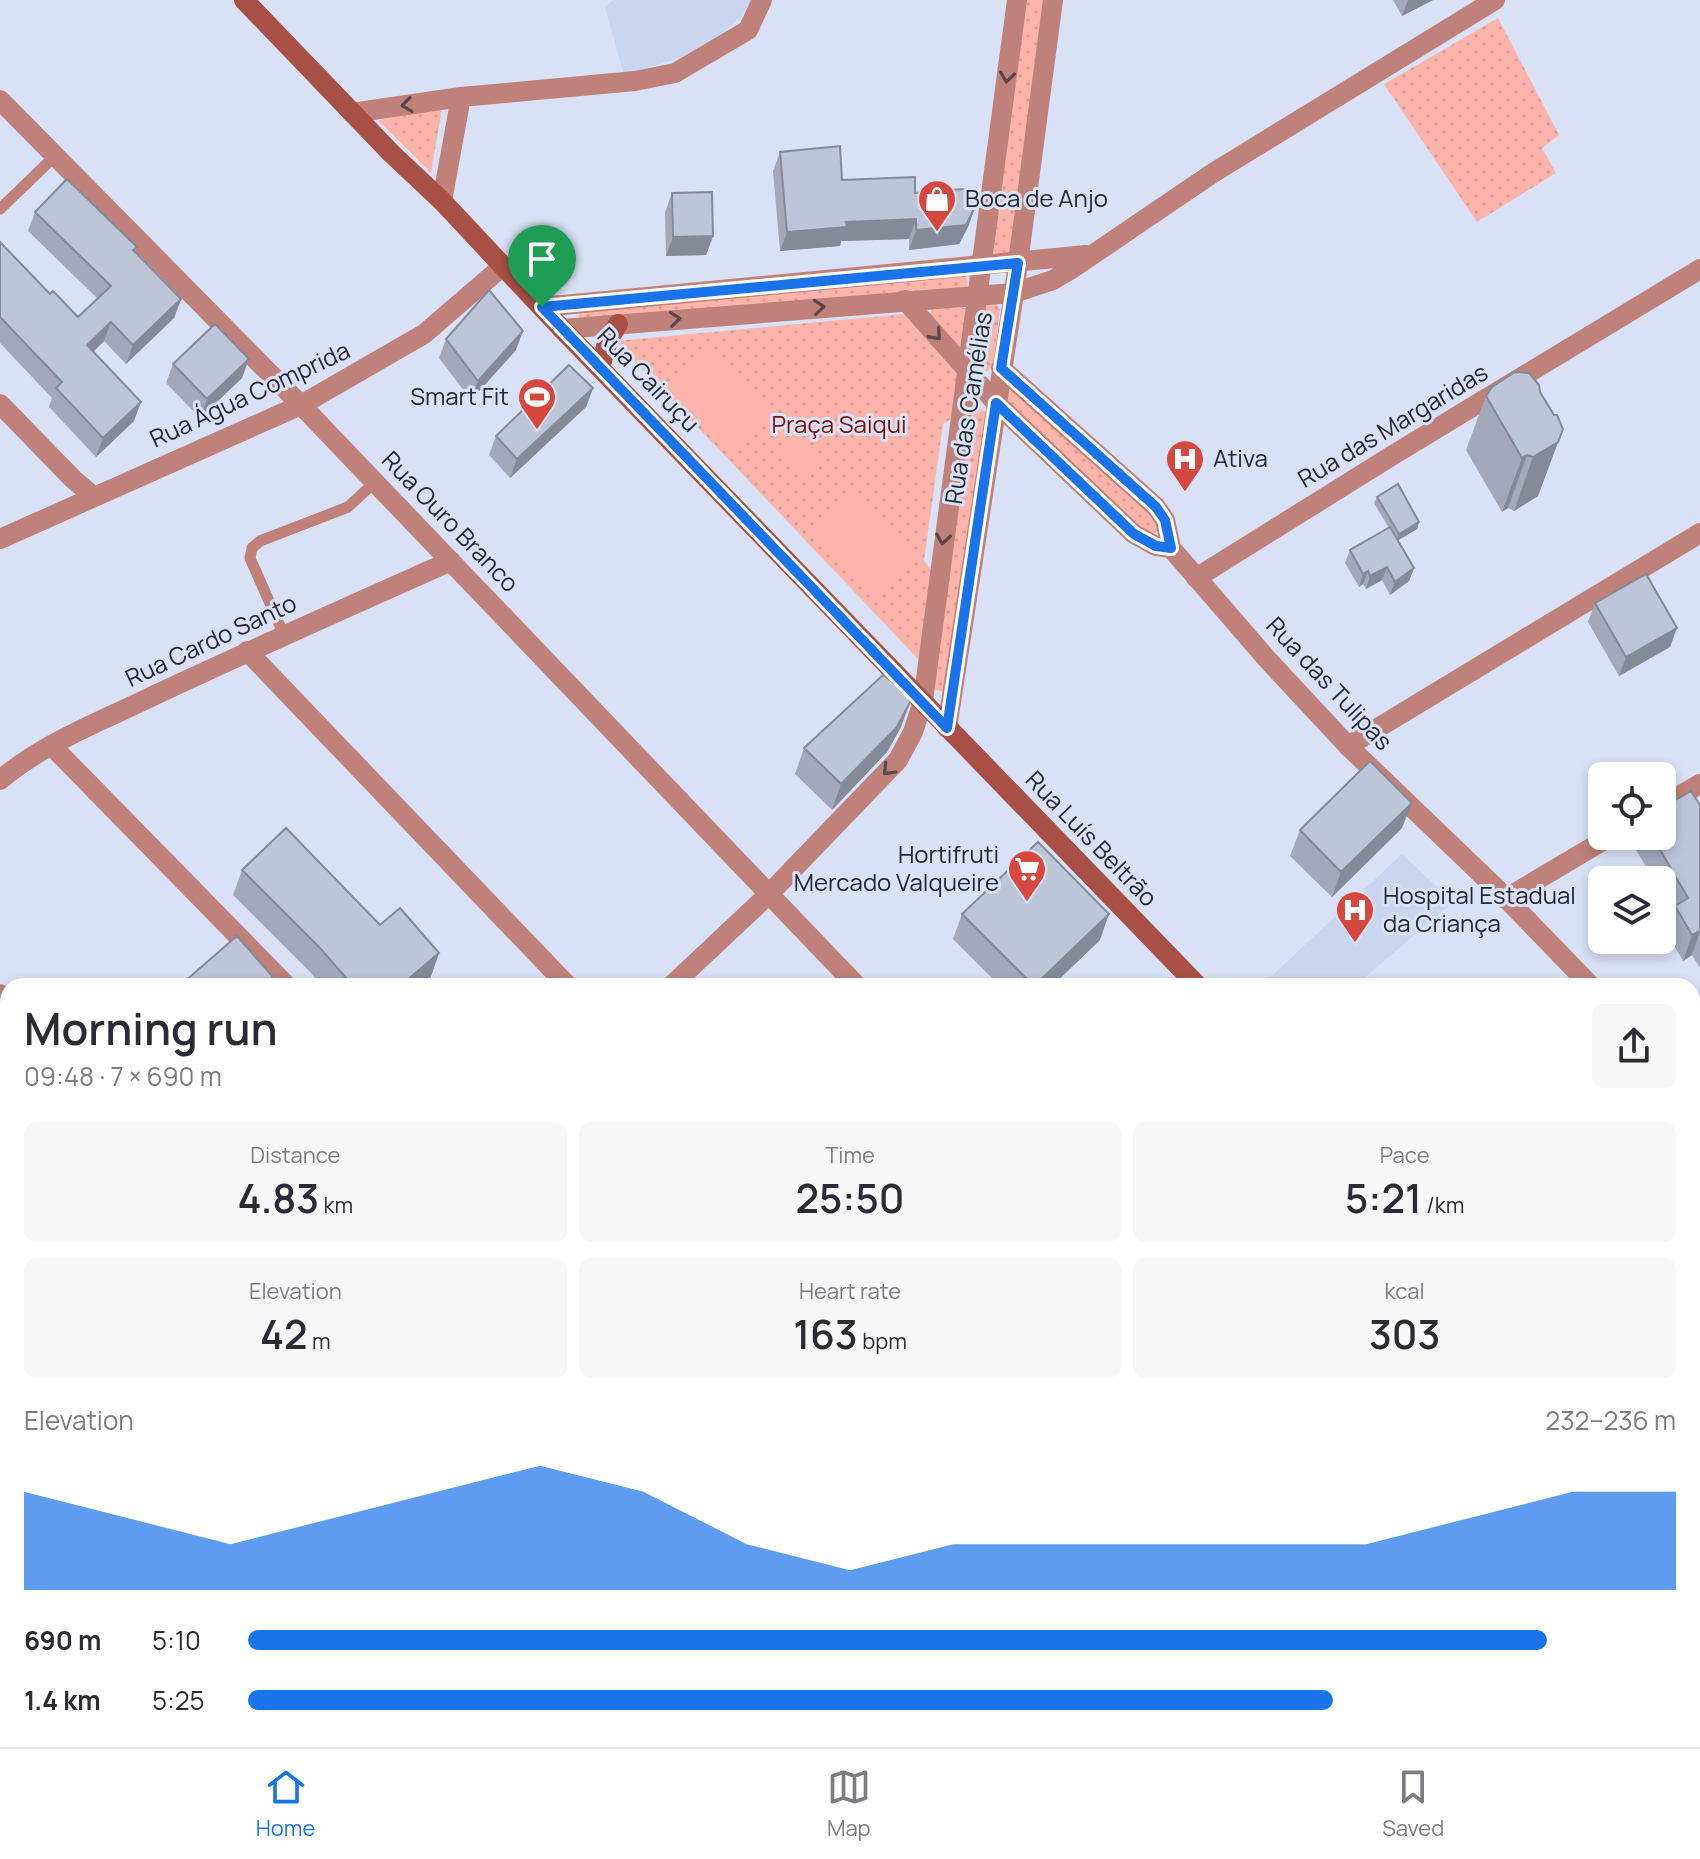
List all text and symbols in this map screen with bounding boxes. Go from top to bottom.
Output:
one-way arrow [999,70,1016,84]
one-way arrow [400,96,414,113]
shop icon: Boca de Anjo [916,178,958,233]
place label: Boca de Anjo [965,181,1108,214]
pin [508,225,576,307]
icon: arrive [520,237,564,281]
one-way arrow [813,299,826,316]
street label: Rua das Camélias [936,309,999,506]
one-way arrow [669,311,682,328]
street label: Rua Cairuçu [591,319,708,439]
one-way arrow [926,326,940,341]
street label: Rua Água Comprida [144,333,355,454]
street label: Rua das Margaridas [1291,355,1493,495]
sports icon: Smart Fit [516,376,558,431]
place label: Smart Fit [410,379,509,412]
park label: Praça Saiqui [771,407,907,440]
hospital icon: Ativa [1164,438,1206,493]
place label: Ativa [1213,441,1268,474]
street label: Rua Ouro Branco [375,443,527,599]
one-way arrow [935,532,952,546]
street label: Rua Cardo Santo [119,586,301,694]
street label: Rua das Tulipas [1260,609,1401,757]
one-way arrow [883,761,898,775]
map controls [1588,762,1676,954]
button: locate [1588,762,1676,850]
street label: Rua Luís Beltrão [1019,763,1165,913]
place label: Hortifruti Mercado Valqueire [794,837,999,898]
supermarket icon: Hortifruti Mercado Valqueire [1006,848,1048,903]
button: layers [1588,866,1676,954]
place label: Hospital Estadual da Criança [1383,878,1576,939]
hospital icon: Hospital Estadual da Criança [1334,889,1376,944]
text: Morning run [24,998,278,1058]
button: share [1592,1004,1676,1088]
text: 09:48 · 7 × 690 m [24,1058,222,1094]
text: Distance [250,1140,340,1170]
text: Time [825,1140,875,1170]
text: Pace [1380,1140,1430,1170]
text: 4.83 [237,1170,319,1225]
text: 25:50 [796,1170,904,1225]
text: 5:21 [1345,1170,1422,1225]
text: km [319,1190,353,1220]
text: /km [1422,1190,1464,1220]
text: Elevation [249,1276,342,1306]
text: Heart rate [799,1276,901,1306]
text: kcal [1385,1276,1425,1306]
text: 42 [260,1306,308,1361]
text: 163 [793,1306,858,1361]
text: 303 [1369,1306,1440,1361]
text: m [308,1326,331,1356]
text: bpm [858,1326,907,1356]
text: Elevation [24,1402,134,1438]
text: 232–236 m [1545,1402,1676,1438]
text: 690 m [24,1622,101,1658]
text: 5:10 [152,1622,201,1658]
text: 1.4 km [24,1682,101,1718]
text: 5:25 [152,1682,205,1718]
tab: Home [256,1765,315,1843]
tab: Map [827,1765,871,1843]
tab: Saved [1382,1765,1444,1843]

